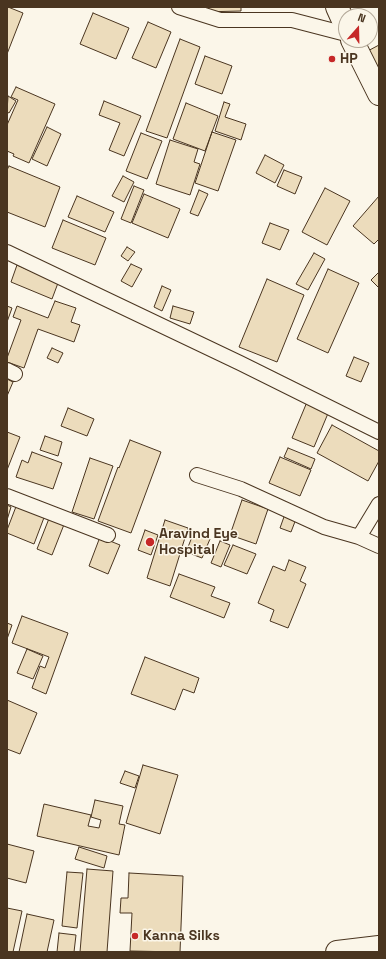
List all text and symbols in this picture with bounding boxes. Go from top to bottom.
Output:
north arrow [338,8,378,48]
text: N [356,10,368,26]
place label: HP [340,51,358,67]
marker: HP [327,54,337,64]
place label: Aravind Eye Hospital [159,526,238,558]
marker: Aravind Eye Hospital [144,536,156,548]
place label: Kanna Silks [143,928,220,944]
marker: Kanna Silks [130,931,140,941]

